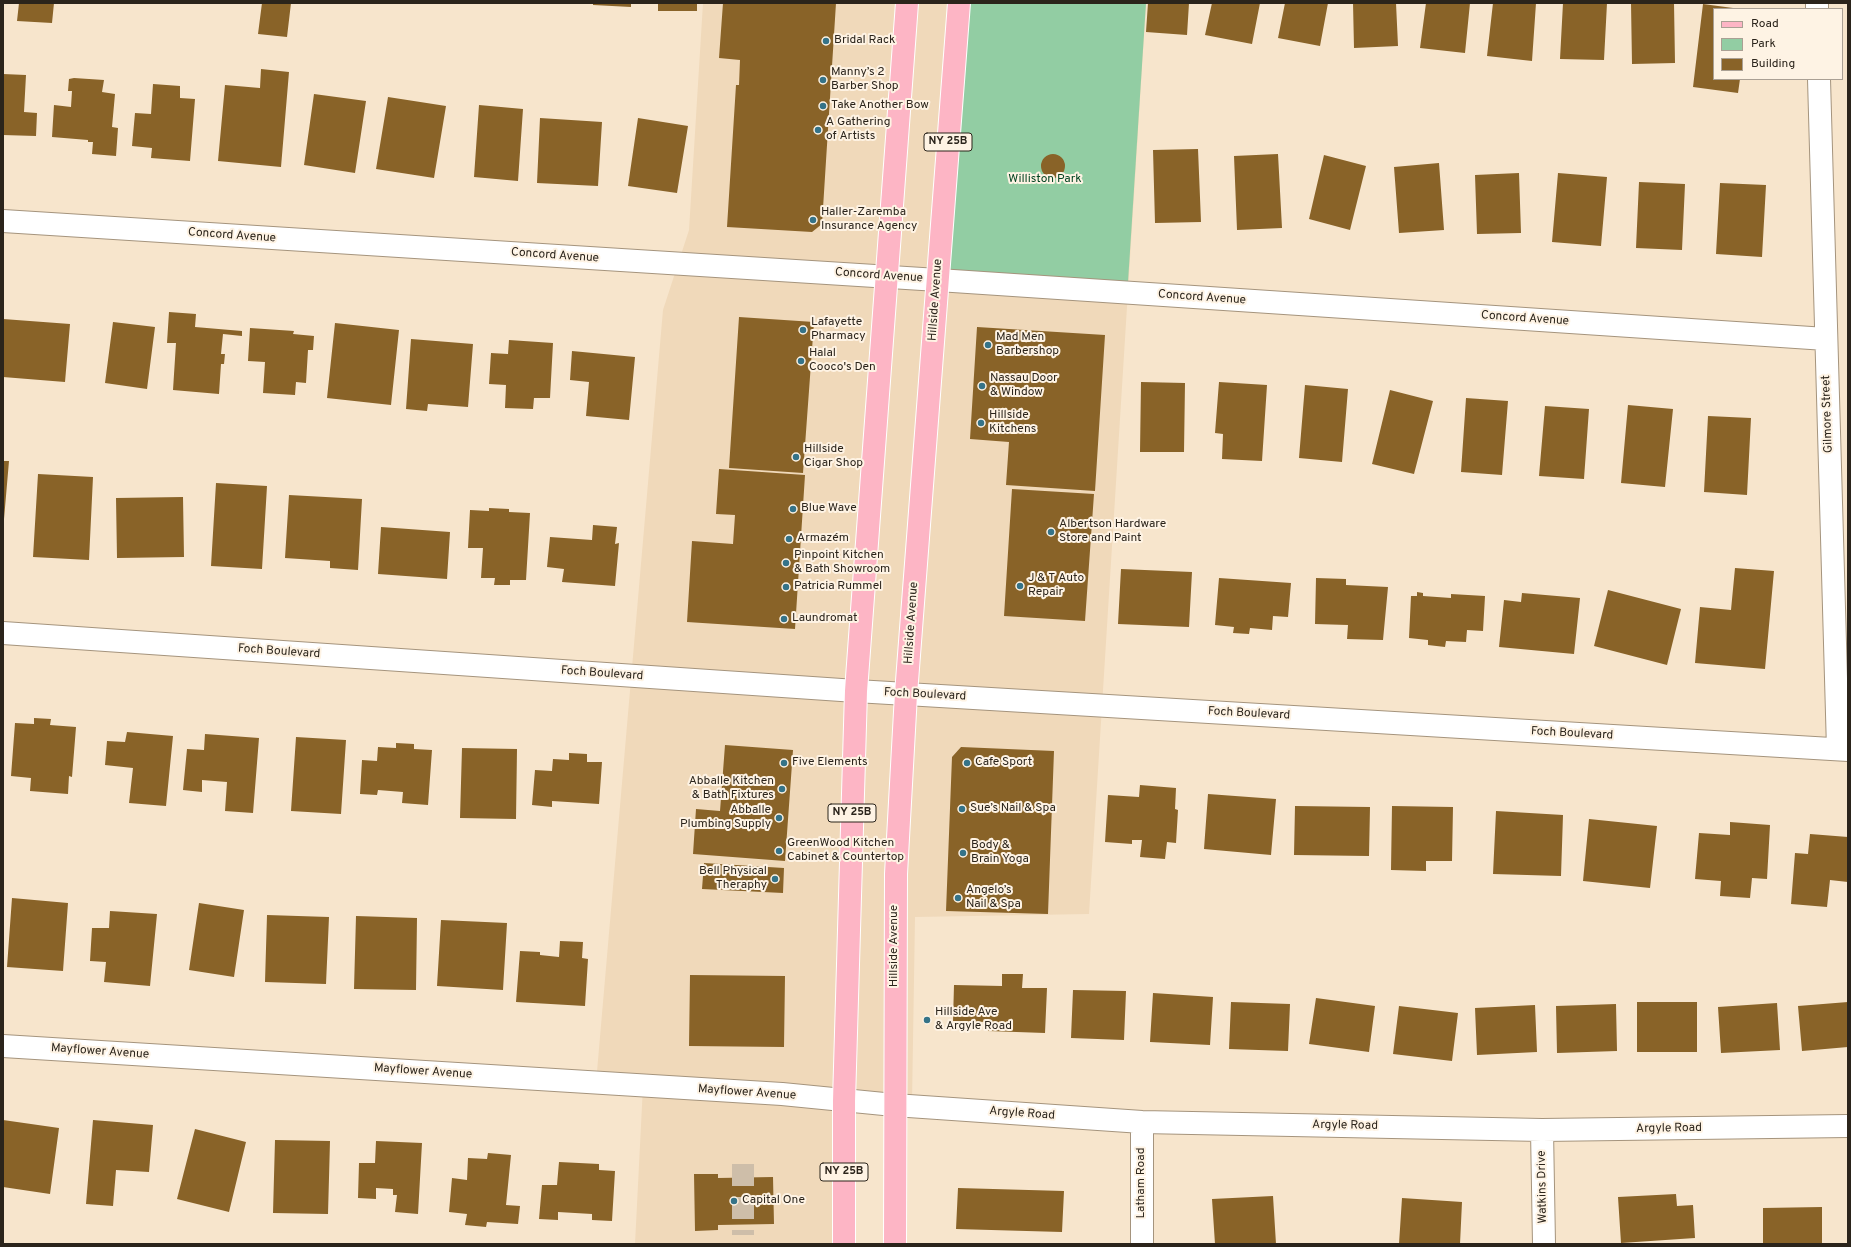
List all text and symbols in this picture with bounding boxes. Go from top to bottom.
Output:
legend [1713,8,1843,80]
text: Road [1751,16,1779,32]
place label: Bridal Rack [834,34,895,48]
marker: Bridal Rack [821,36,831,46]
text: Park [1751,36,1776,52]
text: Building [1751,56,1795,72]
place label: Manny’s 2 Barber Shop [831,66,899,94]
marker: Manny’s 2 Barber Shop [818,75,828,85]
place label: Take Another Bow [831,99,929,113]
marker: Take Another Bow [818,101,828,111]
place label: A Gathering of Artists [826,116,891,144]
marker: A Gathering of Artists [813,125,823,135]
road number: NY 25B [924,133,972,151]
park label: Williston Park [1008,173,1082,187]
place label: Haller-Zaremba Insurance Agency [821,206,917,234]
marker: Haller-Zaremba Insurance Agency [808,215,818,225]
street label: Concord Avenue [188,226,276,246]
street label: Concord Avenue [511,246,599,266]
street label: Hillside Avenue [926,258,946,342]
street label: Concord Avenue [835,266,923,286]
street label: Concord Avenue [1158,288,1246,308]
street label: Concord Avenue [1481,309,1569,329]
place label: Lafayette Pharmacy [811,316,866,344]
marker: Lafayette Pharmacy [798,325,808,335]
place label: Mad Men Barbershop [996,331,1059,359]
marker: Mad Men Barbershop [983,340,993,350]
place label: Halal Cooco's Den [809,347,876,375]
marker: Halal Cooco's Den [796,356,806,366]
place label: Nassau Door & Window [990,372,1058,400]
street label: Gilmore Street [1819,375,1837,453]
marker: Nassau Door & Window [977,381,987,391]
place label: Hillside Kitchens [989,409,1036,437]
marker: Hillside Kitchens [976,418,986,428]
place label: Hillside Cigar Shop [804,443,863,471]
marker: Hillside Cigar Shop [791,452,801,462]
place label: Blue Wave [801,502,857,516]
marker: Blue Wave [788,504,798,514]
place label: Albertson Hardware Store and Paint [1059,518,1166,546]
marker: Albertson Hardware Store and Paint [1046,527,1056,537]
place label: Armazém [797,532,849,546]
marker: Armazém [784,534,794,544]
place label: Pinpoint Kitchen & Bath Showroom [794,549,890,577]
marker: Pinpoint Kitchen & Bath Showroom [781,558,791,568]
place label: J & T Auto Repair [1028,572,1084,600]
place label: Patricia Rummel [794,580,882,594]
street label: Hillside Avenue [902,581,922,665]
marker: J & T Auto Repair [1015,581,1025,591]
marker: Patricia Rummel [781,582,791,592]
place label: Laundromat [792,612,857,626]
marker: Laundromat [779,614,789,624]
street label: Foch Boulevard [237,642,321,662]
street label: Foch Boulevard [560,664,644,684]
street label: Foch Boulevard [883,686,967,704]
street label: Foch Boulevard [1207,705,1291,723]
street label: Foch Boulevard [1530,725,1614,743]
place label: Five Elements [792,756,868,770]
place label: Cafe Sport [975,756,1032,770]
marker: Five Elements [779,758,789,768]
marker: Cafe Sport [962,758,972,768]
place label: Abballe Kitchen & Bath Fixtures [689,775,774,803]
marker: Abballe Kitchen & Bath Fixtures [777,784,787,794]
place label: Sue’s Nail & Spa [970,802,1056,816]
place label: Abballe Plumbing Supply [680,804,771,832]
road number: NY 25B [828,804,876,822]
marker: Sue’s Nail & Spa [957,804,967,814]
marker: Abballe Plumbing Supply [774,813,784,823]
place label: GreenWood Kitchen Cabinet & Countertop [787,837,904,865]
place label: Body & Brain Yoga [971,839,1029,867]
marker: GreenWood Kitchen Cabinet & Countertop [774,846,784,856]
marker: Body & Brain Yoga [958,848,968,858]
place label: Bell Physical Theraphy [699,865,767,893]
marker: Bell Physical Theraphy [770,874,780,884]
place label: Angelo’s Nail & Spa [966,884,1021,912]
marker: Angelo’s Nail & Spa [953,893,963,903]
street label: Hillside Avenue [888,905,902,987]
place label: Hillside Ave & Argyle Road [935,1006,1012,1034]
marker: Hillside Ave & Argyle Road [922,1015,932,1025]
street label: Mayflower Avenue [50,1041,150,1063]
street label: Mayflower Avenue [373,1061,473,1083]
street label: Mayflower Avenue [697,1082,797,1104]
street label: Argyle Road [989,1105,1055,1123]
street label: Argyle Road [1312,1118,1378,1134]
street label: Argyle Road [1636,1121,1702,1137]
street label: Latham Road [1135,1147,1149,1219]
street label: Watkins Drive [1535,1150,1551,1224]
road number: NY 25B [820,1163,868,1181]
place label: Capital One [742,1194,805,1208]
marker: Capital One [729,1196,739,1206]

